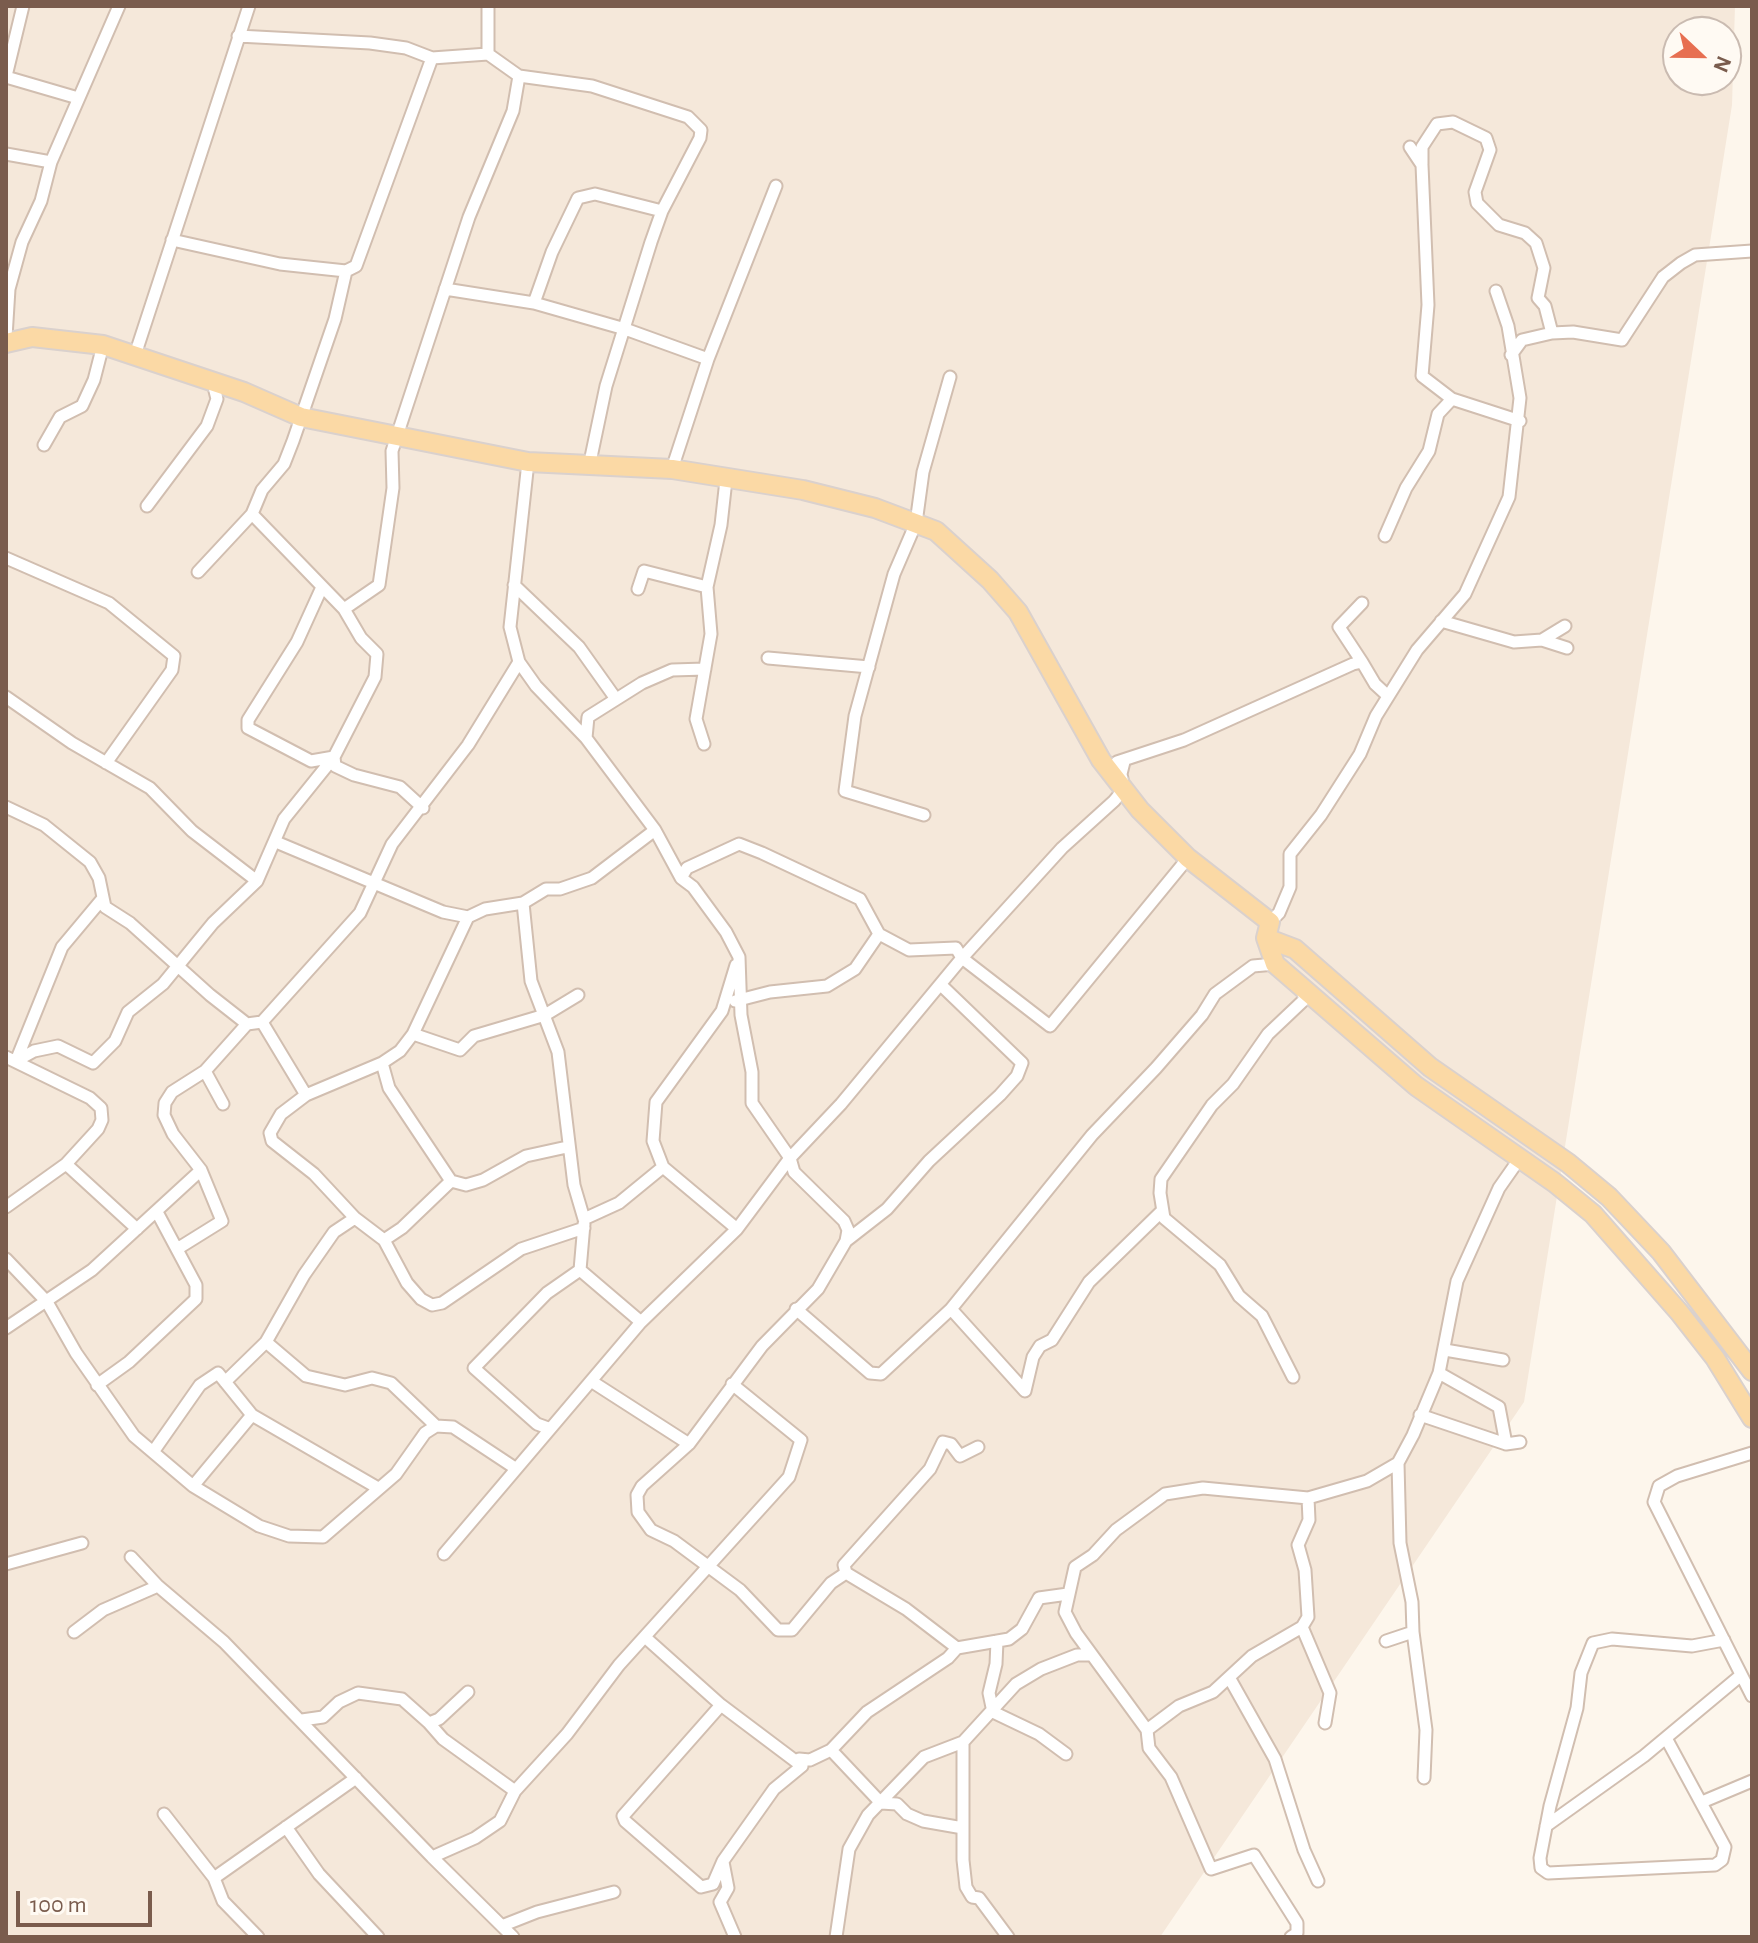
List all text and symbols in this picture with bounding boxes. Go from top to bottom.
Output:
north arrow [1662,16,1742,96]
text: N [1709,53,1735,75]
scale bar [20,1875,156,1925]
text: 100 m [30,1893,87,1917]

